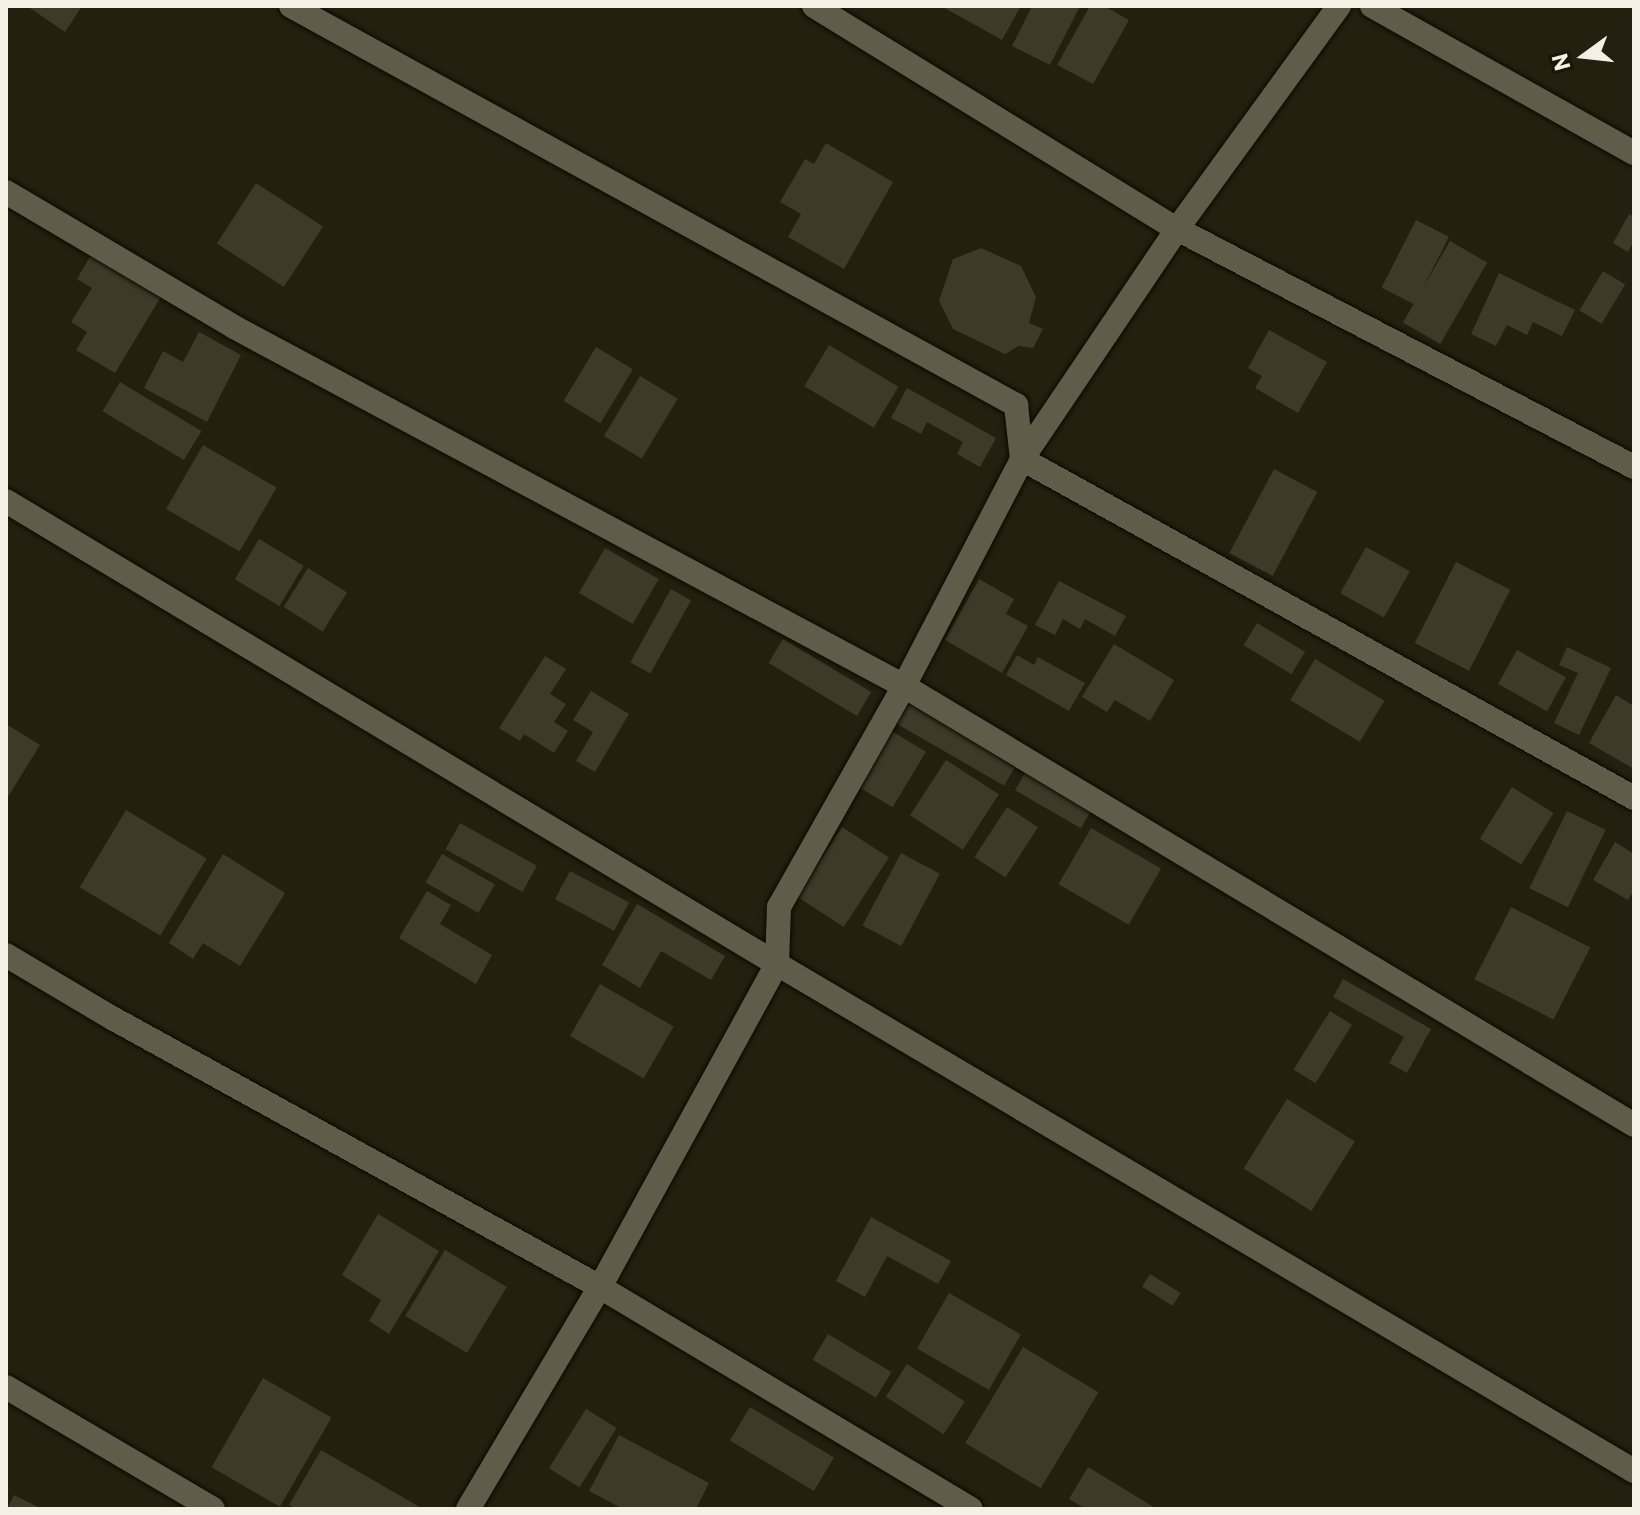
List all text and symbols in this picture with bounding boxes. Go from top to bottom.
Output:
north arrow [1544,16,1624,96]
text: N [1545,51,1576,74]

